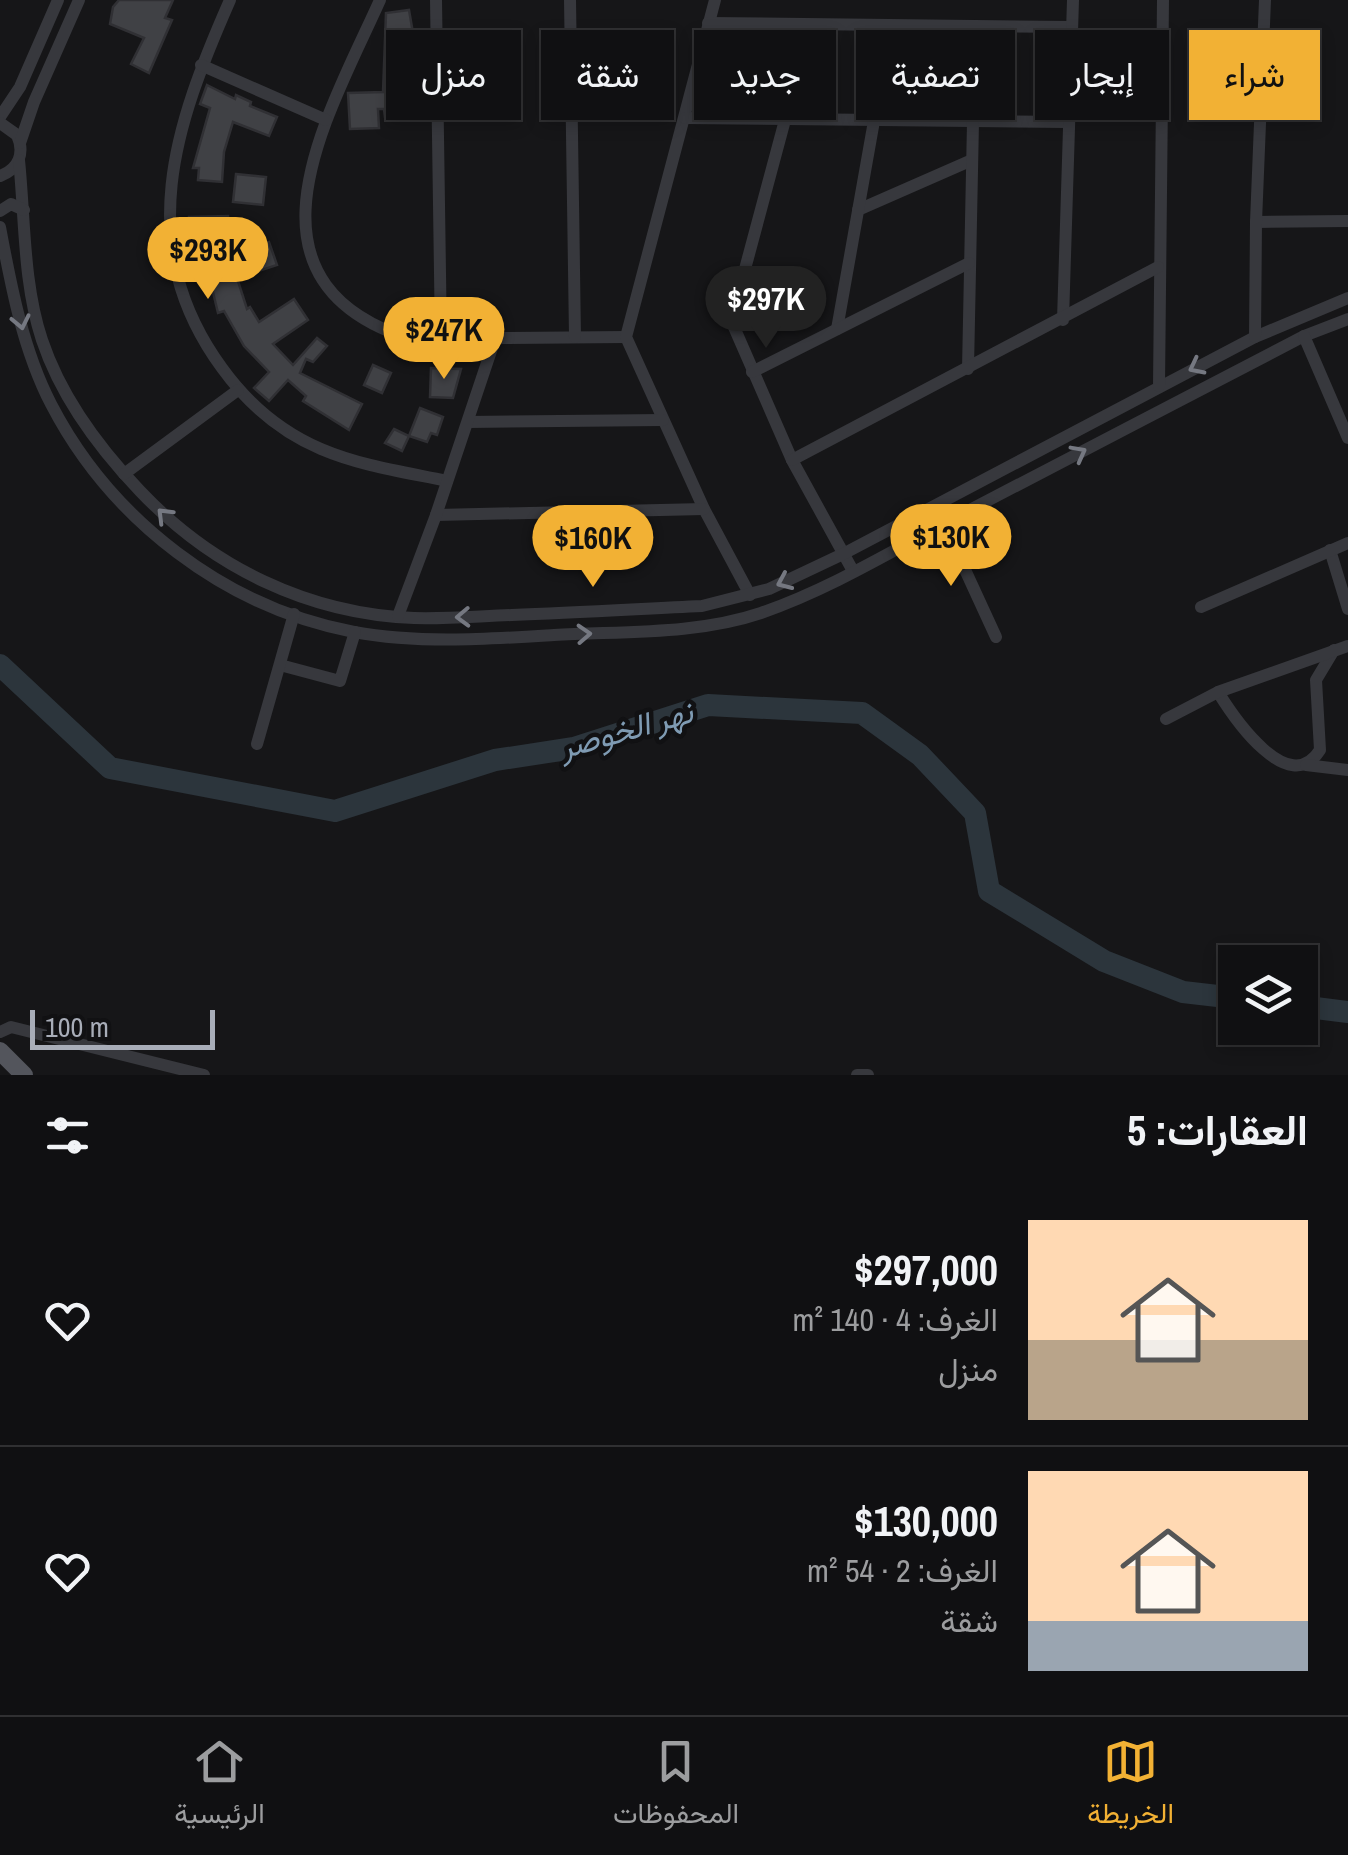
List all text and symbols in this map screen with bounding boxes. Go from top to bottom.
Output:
chip: منزل [386,30,521,120]
chip: شقة [541,30,674,120]
chip: جديد [694,30,836,120]
chip: تصفية [856,30,1015,120]
chip: إيجار [1035,30,1169,120]
chip: شراء [1189,30,1320,120]
pin: $293K [138,217,278,302]
text: $293K [169,228,247,271]
pin: $297K [696,266,836,351]
text: $297K [727,277,805,320]
pin: $247K [374,297,514,382]
text: $247K [405,308,483,351]
one-way arrow [10,313,31,330]
one-way arrow [1188,355,1206,374]
one-way arrow [1069,446,1087,465]
pin: $130K [881,504,1021,589]
pin: $160K [523,505,663,590]
one-way arrow [157,509,175,527]
text: $130K [912,515,990,558]
text: $160K [554,516,632,559]
one-way arrow [776,570,794,590]
one-way arrow [454,606,470,627]
one-way arrow [577,624,593,645]
water label: نهر الخوصر [553,689,699,769]
map controls [1218,945,1318,1045]
button: layers [1218,945,1318,1045]
scale bar [30,1005,215,1050]
text: 100 m [45,1008,109,1046]
text: العقارات: 5 [1127,1102,1308,1158]
icon: filters [40,1108,95,1163]
text: $297,000 [854,1242,998,1298]
icon: home [1108,1260,1228,1380]
icon: heart [40,1293,95,1348]
text: الغرف: 4 · 140 m² [792,1298,998,1341]
text: منزل [938,1348,998,1391]
text: $130,000 [854,1493,998,1549]
icon: home [1108,1511,1228,1631]
icon: heart [40,1544,95,1599]
text: الغرف: 2 · 54 m² [807,1549,998,1592]
text: شقة [940,1599,998,1642]
tab: الرئيسية [174,1734,265,1838]
tab: المحفوظات [613,1734,739,1838]
tab: الخريطة [1087,1734,1174,1838]

